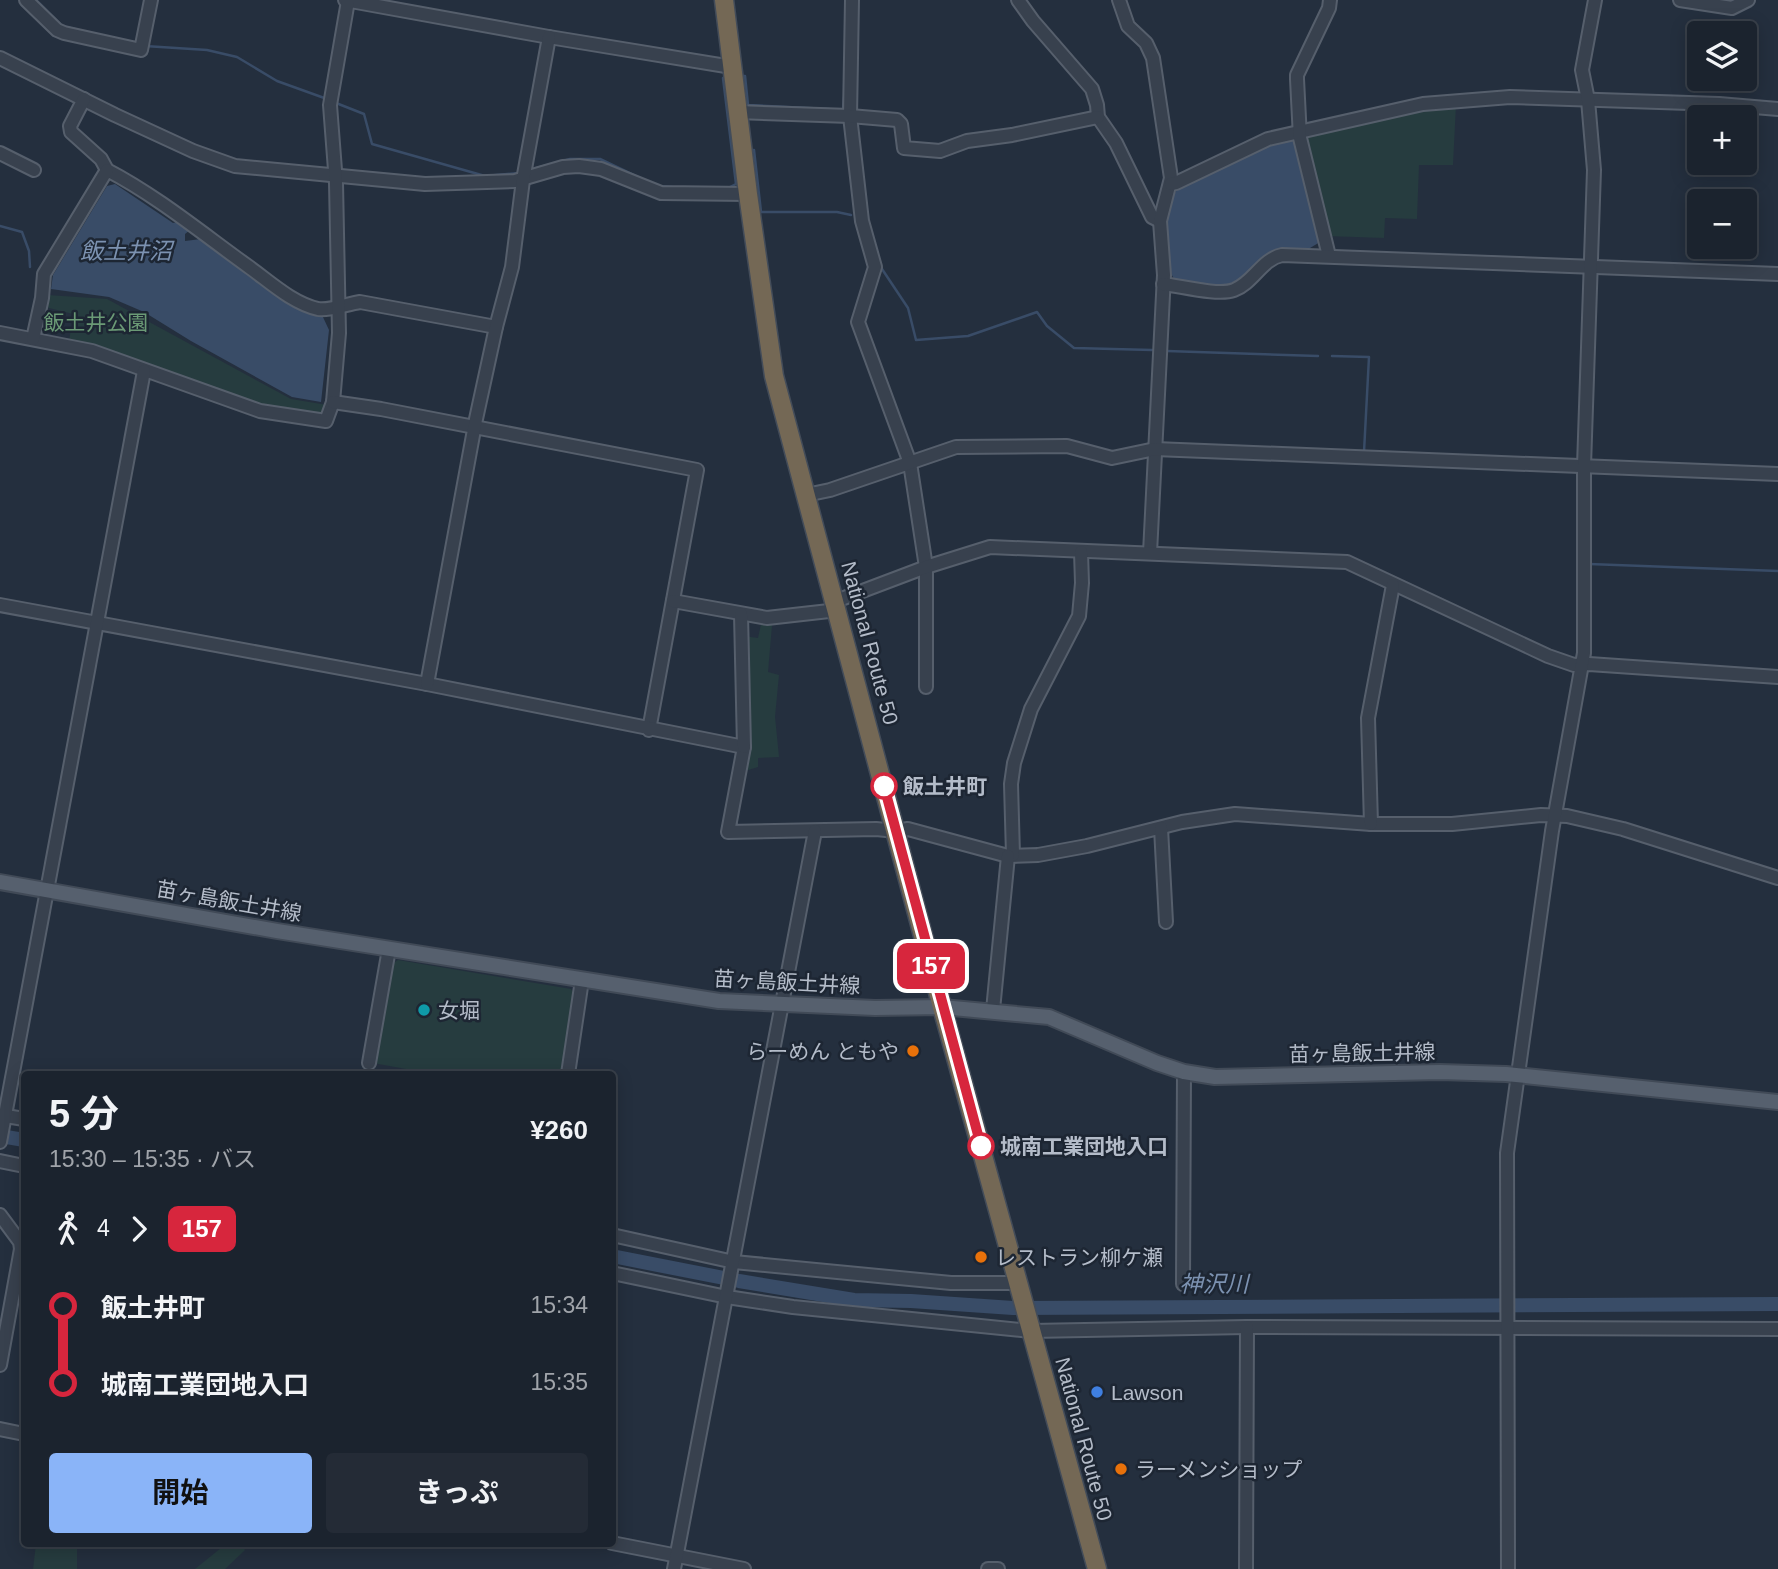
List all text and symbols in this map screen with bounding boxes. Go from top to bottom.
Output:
map controls [1687,21,1757,259]
button: layers [1687,21,1757,91]
button: + [1687,105,1757,175]
button: − [1687,189,1757,259]
water label: 飯土井沼 [80,238,175,264]
park label: 飯土井公園 [44,311,149,334]
street label: National Route 50 [837,559,903,727]
marker: 飯土井町 [871,773,897,799]
place label: 飯土井町 [902,775,987,798]
street label: 苗ヶ島飯土井線 [155,877,303,925]
line badge: 157 [891,943,971,989]
text: 157 [911,952,951,979]
street label: 苗ヶ島飯土井線 [713,967,861,997]
place label: 女堀 [438,999,480,1022]
marker: 女堀 [416,1002,432,1018]
place label: らーめん ともや [746,1040,899,1063]
street label: 苗ヶ島飯土井線 [1288,1040,1436,1066]
marker: らーめん ともや [905,1043,921,1059]
text: 5 分 [49,1093,119,1135]
text: ¥260 [530,1115,588,1145]
marker: 城南工業団地入口 [968,1133,994,1159]
place label: 城南工業団地入口 [1000,1135,1168,1158]
text: 15:30 – 15:35 · バス [49,1146,256,1172]
icon: walk [49,1210,87,1248]
icon: forward [120,1210,158,1248]
text: 4 [97,1215,110,1241]
text: 157 [182,1215,222,1242]
place label: レストラン柳ケ瀬 [995,1246,1163,1269]
marker: レストラン柳ケ瀬 [973,1249,989,1265]
water label: 神沢川 [1180,1271,1252,1297]
text: 15:34 [530,1292,588,1318]
text: 飯土井町 [101,1293,205,1323]
street label: National Route 50 [1051,1355,1117,1523]
text: 15:35 [530,1369,588,1395]
text: 城南工業団地入口 [101,1370,309,1400]
place label: Lawson [1111,1381,1183,1404]
marker: Lawson [1089,1384,1105,1400]
button: 開始 [49,1453,312,1533]
button: きっぷ [326,1453,588,1533]
place label: ラーメンショップ [1135,1458,1302,1481]
marker: ラーメンショップ [1113,1461,1129,1477]

